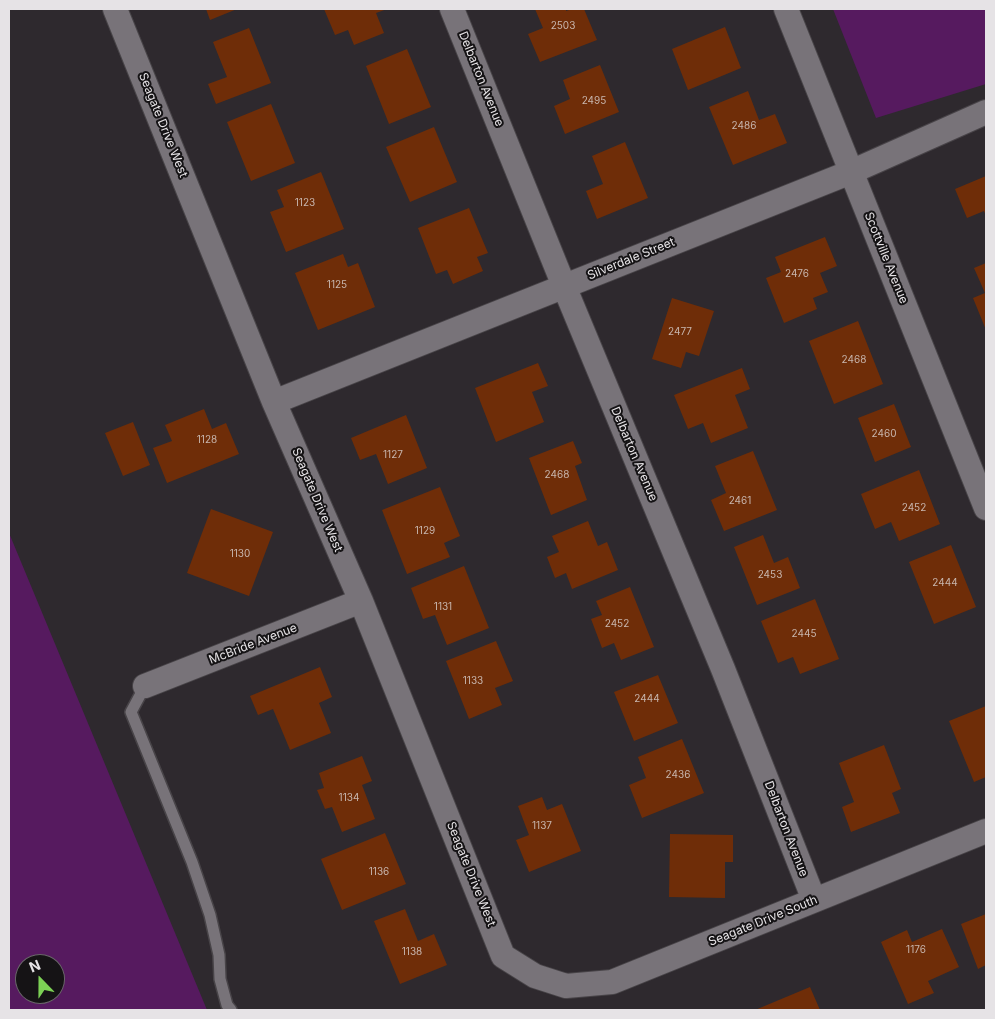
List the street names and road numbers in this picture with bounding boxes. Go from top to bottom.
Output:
street label: Delbarton Avenue [455,29,507,129]
street label: Seagate Drive West [135,71,191,179]
street label: Scottville Avenue [861,210,911,306]
street label: Silverdale Street [585,235,677,283]
street label: Delbarton Avenue [608,405,660,503]
street label: Seagate Drive West [289,446,345,554]
street label: McBride Avenue [207,621,299,667]
street label: Delbarton Avenue [761,779,811,879]
street label: Seagate Drive West [443,820,499,928]
street label: Seagate Drive South [707,893,819,949]

